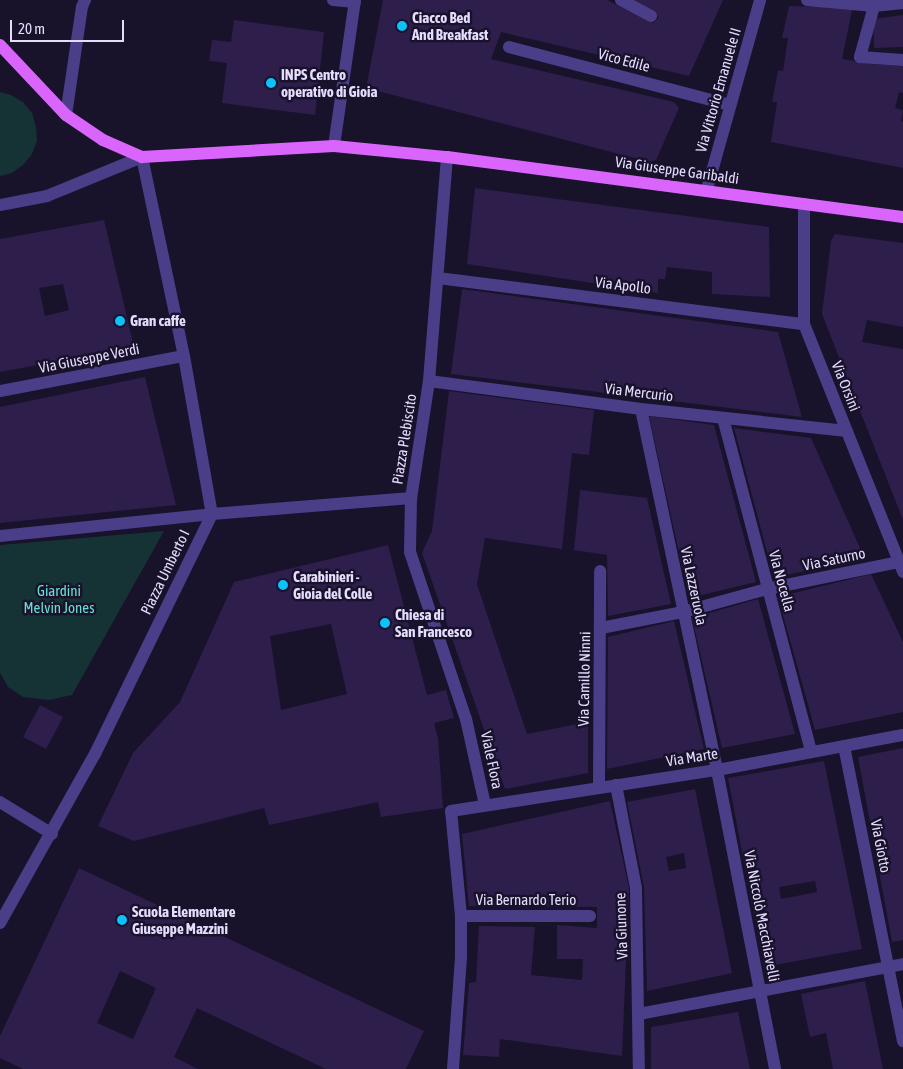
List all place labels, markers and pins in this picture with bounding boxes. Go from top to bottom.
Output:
place label: Ciacco Bed And Breakfast [412,8,488,43]
marker: Ciacco Bed And Breakfast [396,20,408,32]
place label: INPS Centro operativo di Gioia [281,65,377,100]
marker: INPS Centro operativo di Gioia [265,77,277,89]
place label: Gran caffe [130,312,186,330]
marker: Gran caffe [114,315,126,327]
place label: Carabinieri - Gioia del Colle [293,567,372,602]
marker: Carabinieri - Gioia del Colle [277,579,289,591]
place label: Chiesa di San Francesco [395,605,472,640]
marker: Chiesa di San Francesco [379,617,391,629]
place label: Scuola Elementare Giuseppe Mazzini [132,902,236,937]
marker: Scuola Elementare Giuseppe Mazzini [116,914,128,926]

